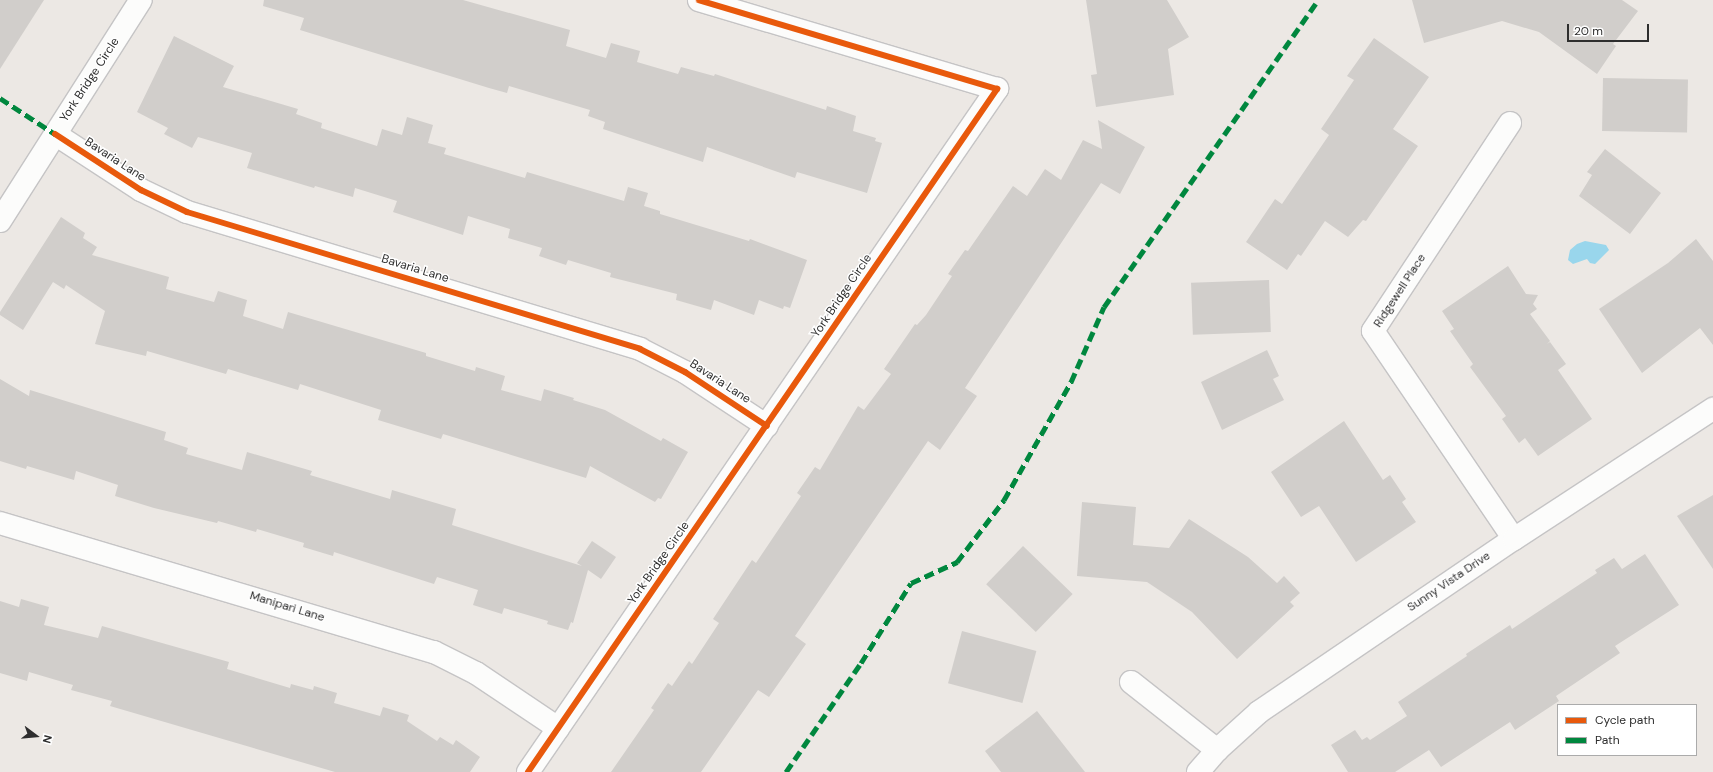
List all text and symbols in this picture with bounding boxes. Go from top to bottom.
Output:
scale bar [1569,16,1651,42]
text: 20 m [1574,23,1603,39]
street label: York Bridge Circle [57,35,123,125]
street label: Bavaria Lane [82,135,148,185]
street label: Bavaria Lane [380,252,450,286]
street label: York Bridge Circle [809,252,875,340]
street label: Ridgewell Place [1371,252,1429,330]
street label: Bavaria Lane [687,357,753,407]
street label: York Bridge Circle [625,519,693,607]
street label: Sunny Vista Drive [1405,549,1493,615]
street label: Manipari Lane [248,589,326,625]
legend [1557,704,1697,756]
text: Cycle path [1595,712,1655,728]
north arrow [16,716,56,756]
text: Path [1595,732,1620,748]
text: N [40,734,55,745]

